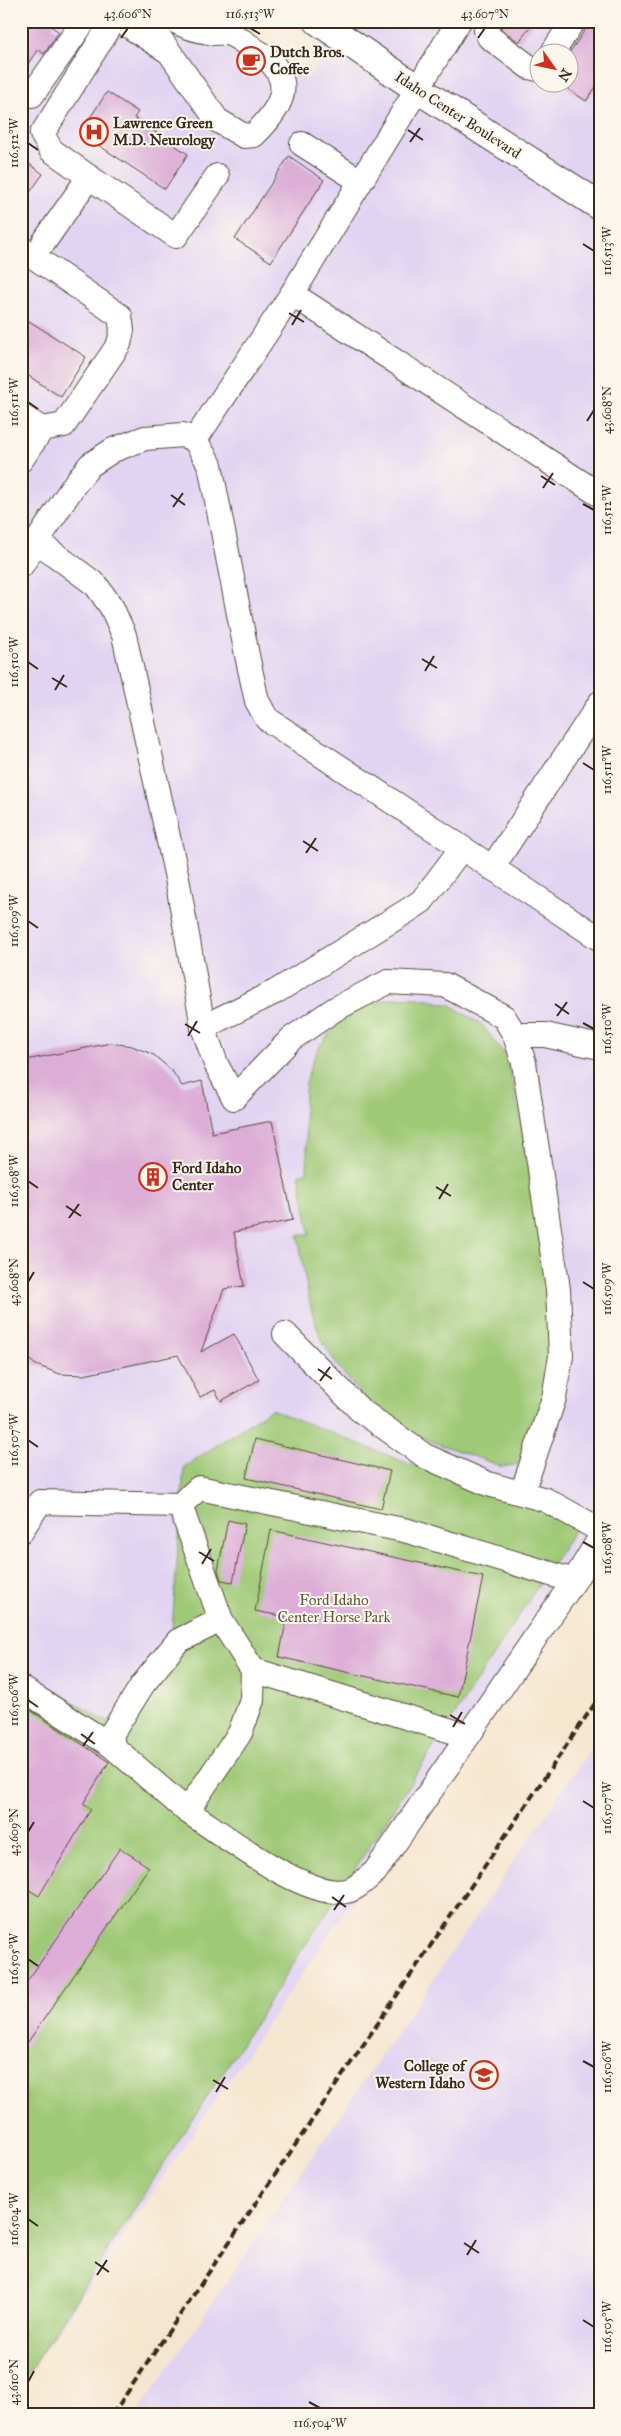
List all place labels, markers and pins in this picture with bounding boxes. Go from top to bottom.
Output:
place label: Dutch Bros. Coffee [270,43,345,78]
cafe icon: Dutch Bros. Coffee [236,46,266,76]
place label: Lawrence Green M.D. Neurology [113,114,216,150]
hospital icon: Lawrence Green M.D. Neurology [79,117,109,147]
place label: Ford Idaho Center [172,1159,242,1194]
building icon: Ford Idaho Center [138,1162,168,1192]
place label: College of Western Idaho [375,2057,468,2092]
school or university icon: College of Western Idaho [469,2060,499,2090]

